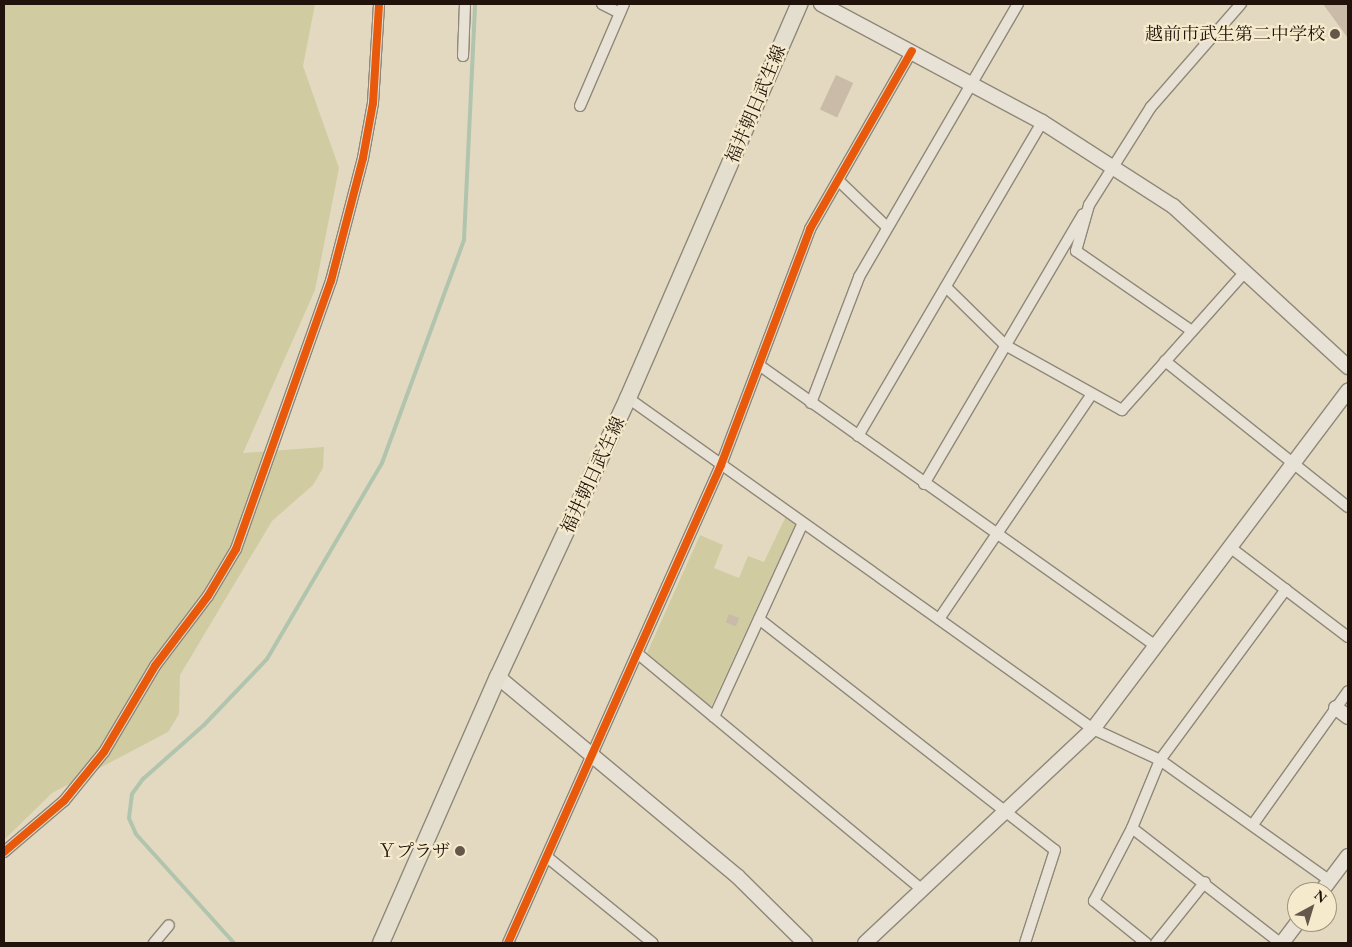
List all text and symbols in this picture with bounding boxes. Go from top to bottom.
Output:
place label: 越前市武生第二中学校 [1145,23,1325,45]
marker: 越前市武生第二中学校 [1329,28,1341,40]
street label: 福井朝日武生線 [721,42,791,166]
street label: 福井朝日武生線 [557,413,629,537]
place label: Ｙプラザ [378,840,450,862]
marker: Ｙプラザ [454,845,466,857]
north arrow [1287,882,1337,932]
text: N [1311,886,1331,907]

